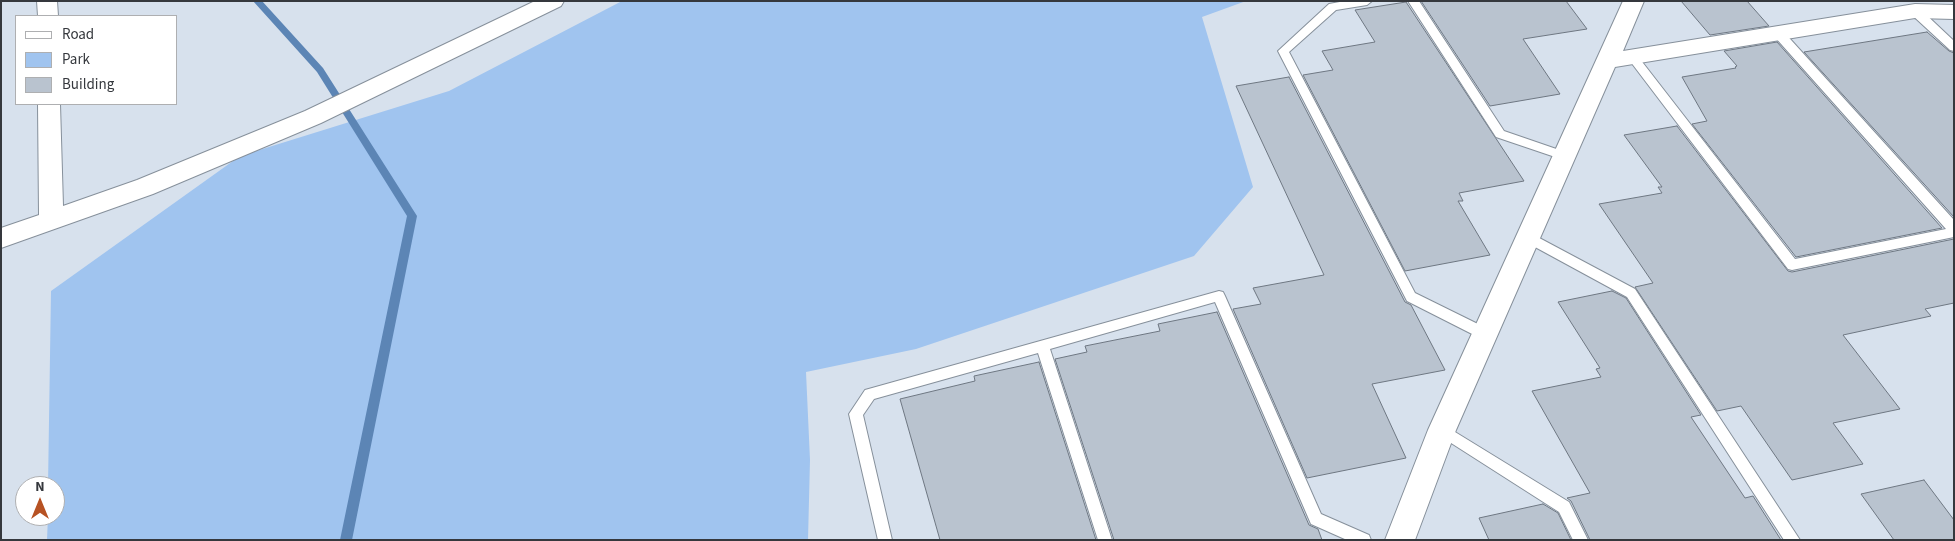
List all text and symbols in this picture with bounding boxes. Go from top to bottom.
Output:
legend [15,15,178,105]
text: Road [62,24,94,45]
text: Park [62,49,90,70]
text: Building [62,74,114,95]
north arrow [15,476,65,526]
text: N [35,477,45,497]

